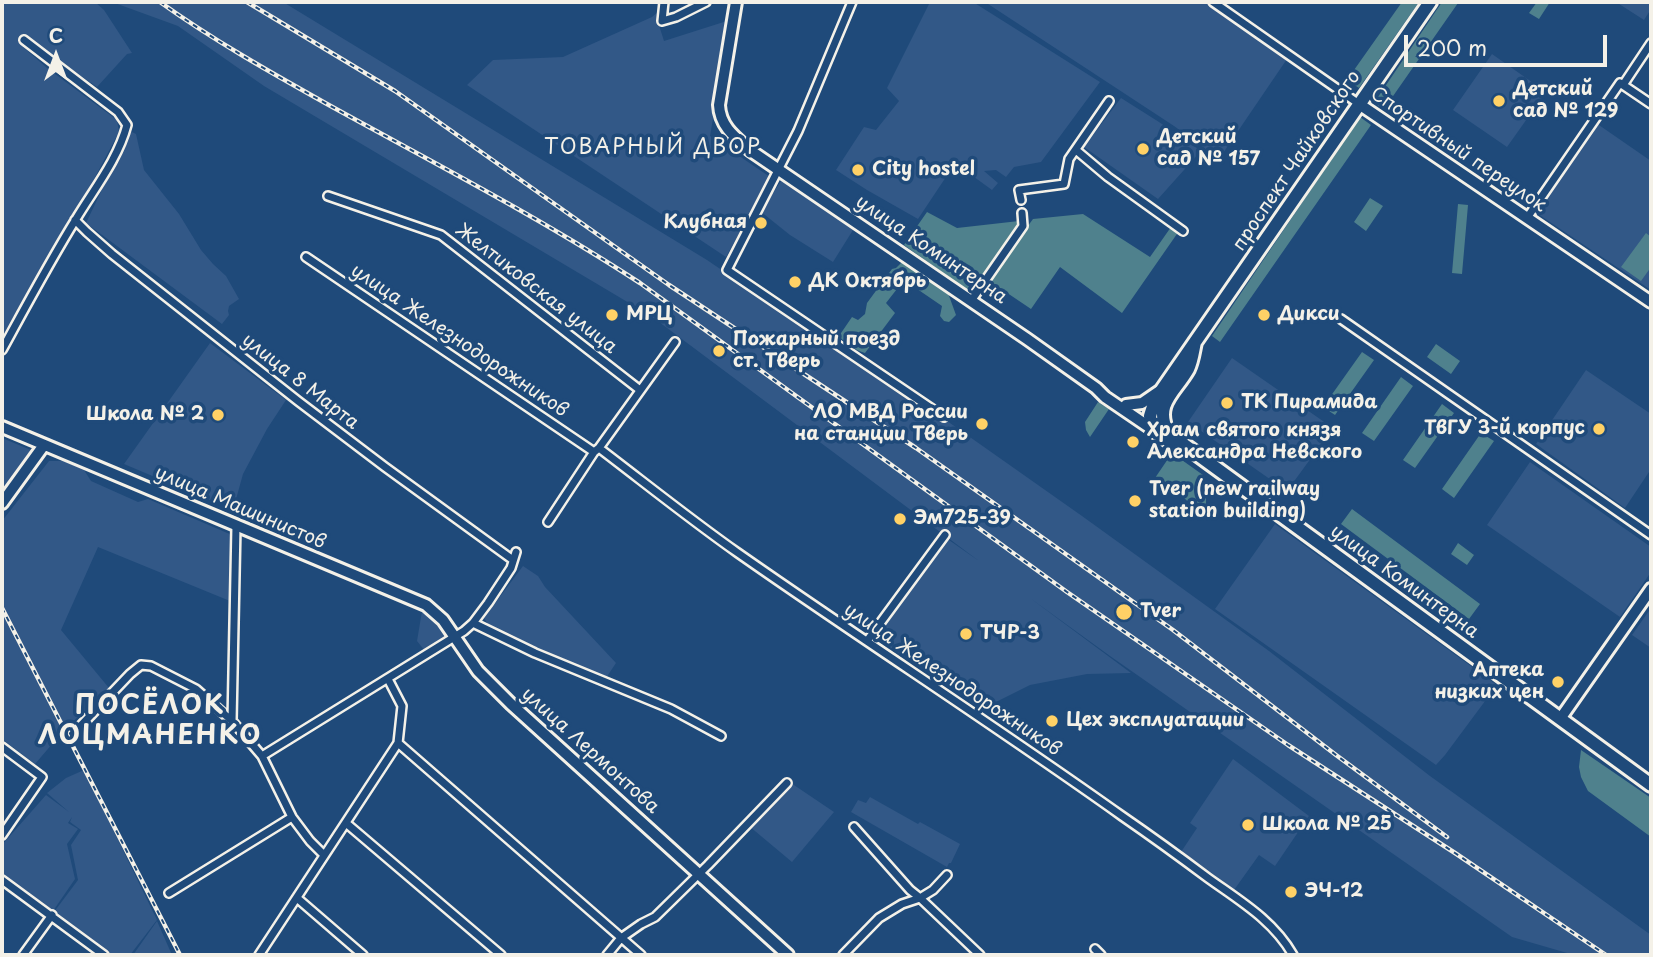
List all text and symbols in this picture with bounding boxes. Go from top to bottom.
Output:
north arrow [21,21,91,91]
text: С [49,21,63,49]
scale bar [1408,21,1611,65]
text: 200 m [1417,31,1487,63]
street label: проспект Чайковского [1228,67,1366,255]
place label: Детский сад № 129 [1513,79,1618,123]
street label: Спортивный переулок [1366,83,1550,217]
marker: Детский сад № 129 [1491,93,1507,109]
place label: Детский сад № 157 [1157,127,1260,171]
district label: ТОВАРНЫЙ ДВОР [545,135,761,161]
marker: Детский сад № 157 [1135,141,1151,157]
place label: City hostel [872,159,975,181]
marker: City hostel [850,162,866,178]
street label: улица Коминтерна [851,191,1011,309]
place label: Клубная [663,212,747,234]
marker: Клубная [753,215,769,231]
street label: Желтиковская улица [451,219,621,359]
street label: улица Железнодорожников [346,260,572,422]
place label: ДК Октябрь [809,271,926,293]
marker: ДК Октябрь [787,274,803,290]
place label: МРЦ [626,304,672,326]
place label: Дикси [1278,304,1340,326]
marker: МРЦ [604,307,620,323]
marker: Дикси [1256,307,1272,323]
street label: улица 8 Марта [237,329,363,435]
place label: Пожарный поезд ст. Тверь [733,329,900,373]
marker: Пожарный поезд ст. Тверь [711,343,727,359]
place label: ТК Пирамида [1241,392,1377,414]
marker: ТК Пирамида [1219,395,1235,411]
place label: ЛО МВД России на станции Тверь [794,402,968,446]
place label: Школа № 2 [86,404,204,426]
marker: Школа № 2 [210,407,226,423]
marker: ЛО МВД России на станции Тверь [974,416,990,432]
place label: ТвГУ 3-й корпус [1424,418,1585,440]
place label: Храм святого князя Александра Невского [1147,420,1362,464]
marker: ТвГУ 3-й корпус [1591,421,1607,437]
marker: Храм святого князя Александра Невского [1125,434,1141,450]
street label: улица Машинистов [151,462,329,554]
place label: Tver (new railway station building) [1149,479,1320,523]
marker: Tver (new railway station building) [1127,493,1143,509]
place label: Эм725-39 [914,508,1011,530]
marker: Эм725-39 [892,511,908,527]
street label: улица Коминтерна [1325,520,1483,644]
street label: улица Железнодорожников [839,599,1065,761]
place label: Tver [1140,601,1181,623]
marker: Tver [1114,602,1134,622]
place label: ТЧР-3 [980,623,1040,645]
marker: ТЧР-3 [958,626,974,642]
place label: Аптека низких цен [1434,660,1544,704]
marker: Аптека низких цен [1550,674,1566,690]
street label: улица Лермонтова [516,683,664,819]
district label: ПОСЁЛОК ЛОЦМАНЕНКО [41,691,259,752]
place label: Цех эксплуатации [1066,710,1244,732]
marker: Цех эксплуатации [1044,713,1060,729]
place label: Школа № 25 [1262,814,1392,836]
marker: Школа № 25 [1240,817,1256,833]
place label: ЭЧ-12 [1305,881,1363,903]
marker: ЭЧ-12 [1283,884,1299,900]

